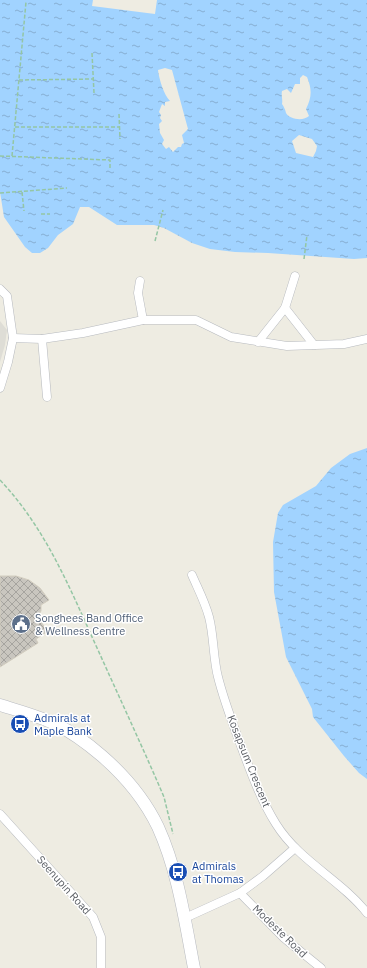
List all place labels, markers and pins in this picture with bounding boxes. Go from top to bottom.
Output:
place label: Songhees Band Office & Wellness Centre [35,611,143,638]
public building icon: Songhees Band Office & Wellness Centre [10,613,32,635]
place label: Admirals at Maple Bank [34,711,92,738]
bus stop icon: Admirals at Maple Bank [9,713,31,735]
place label: Admirals at Thomas [192,859,244,886]
bus stop icon: Admirals at Thomas [167,861,189,883]

